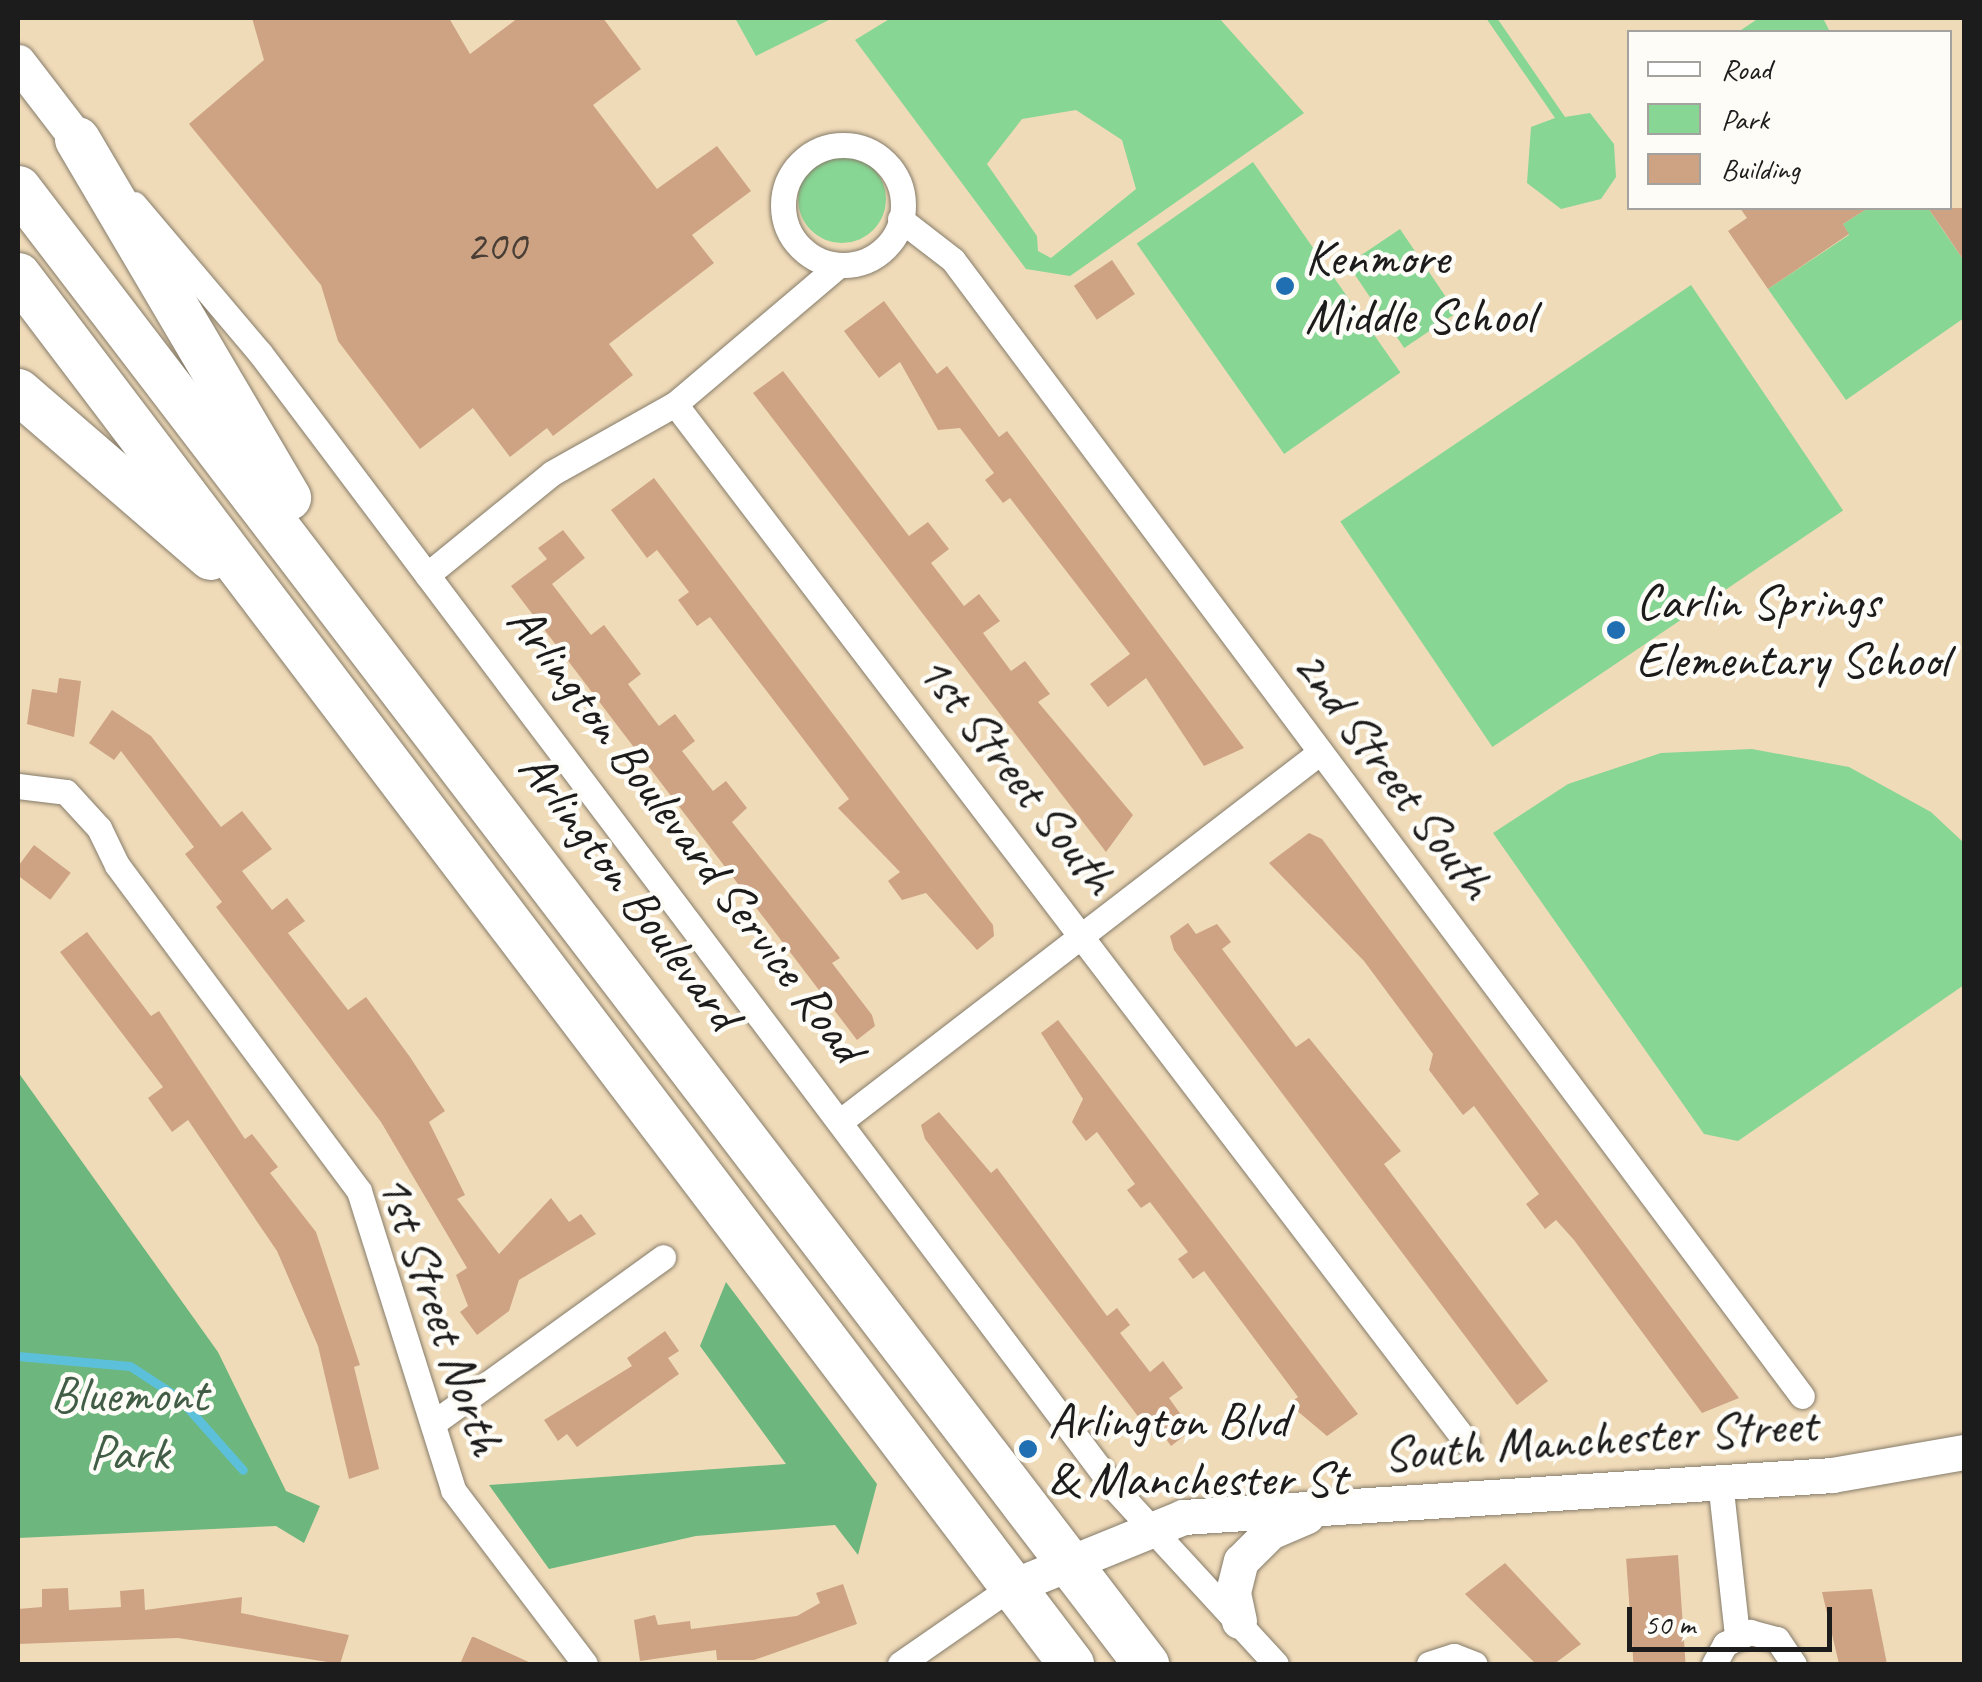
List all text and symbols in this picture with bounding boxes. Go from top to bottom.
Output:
legend [1627,30,1952,210]
text: Road [1721,50,1771,88]
text: Park [1721,100,1769,138]
text: Building [1721,150,1800,188]
house number: 200 [466,219,526,273]
place label: Kenmore Middle School [1305,227,1534,344]
marker: Kenmore Middle School [1274,275,1296,297]
place label: Carlin Springs Elementary School [1636,571,1948,688]
street label: Arlington Boulevard Service Road [494,592,878,1074]
marker: Carlin Springs Elementary School [1605,619,1627,641]
street label: 2nd Street South [1280,637,1506,911]
street label: 1st Street South [905,642,1129,906]
street label: Arlington Boulevard [506,739,754,1041]
street label: 1st Street North [365,1165,517,1463]
park label: Bluemont Park [51,1364,207,1482]
place label: Arlington Blvd & Manchester St [1048,1390,1347,1508]
street label: South Manchester Street [1380,1394,1820,1484]
marker: Arlington Blvd & Manchester St [1017,1438,1039,1460]
scale bar [1632,1587,1837,1649]
text: 50 m [1644,1605,1695,1643]

